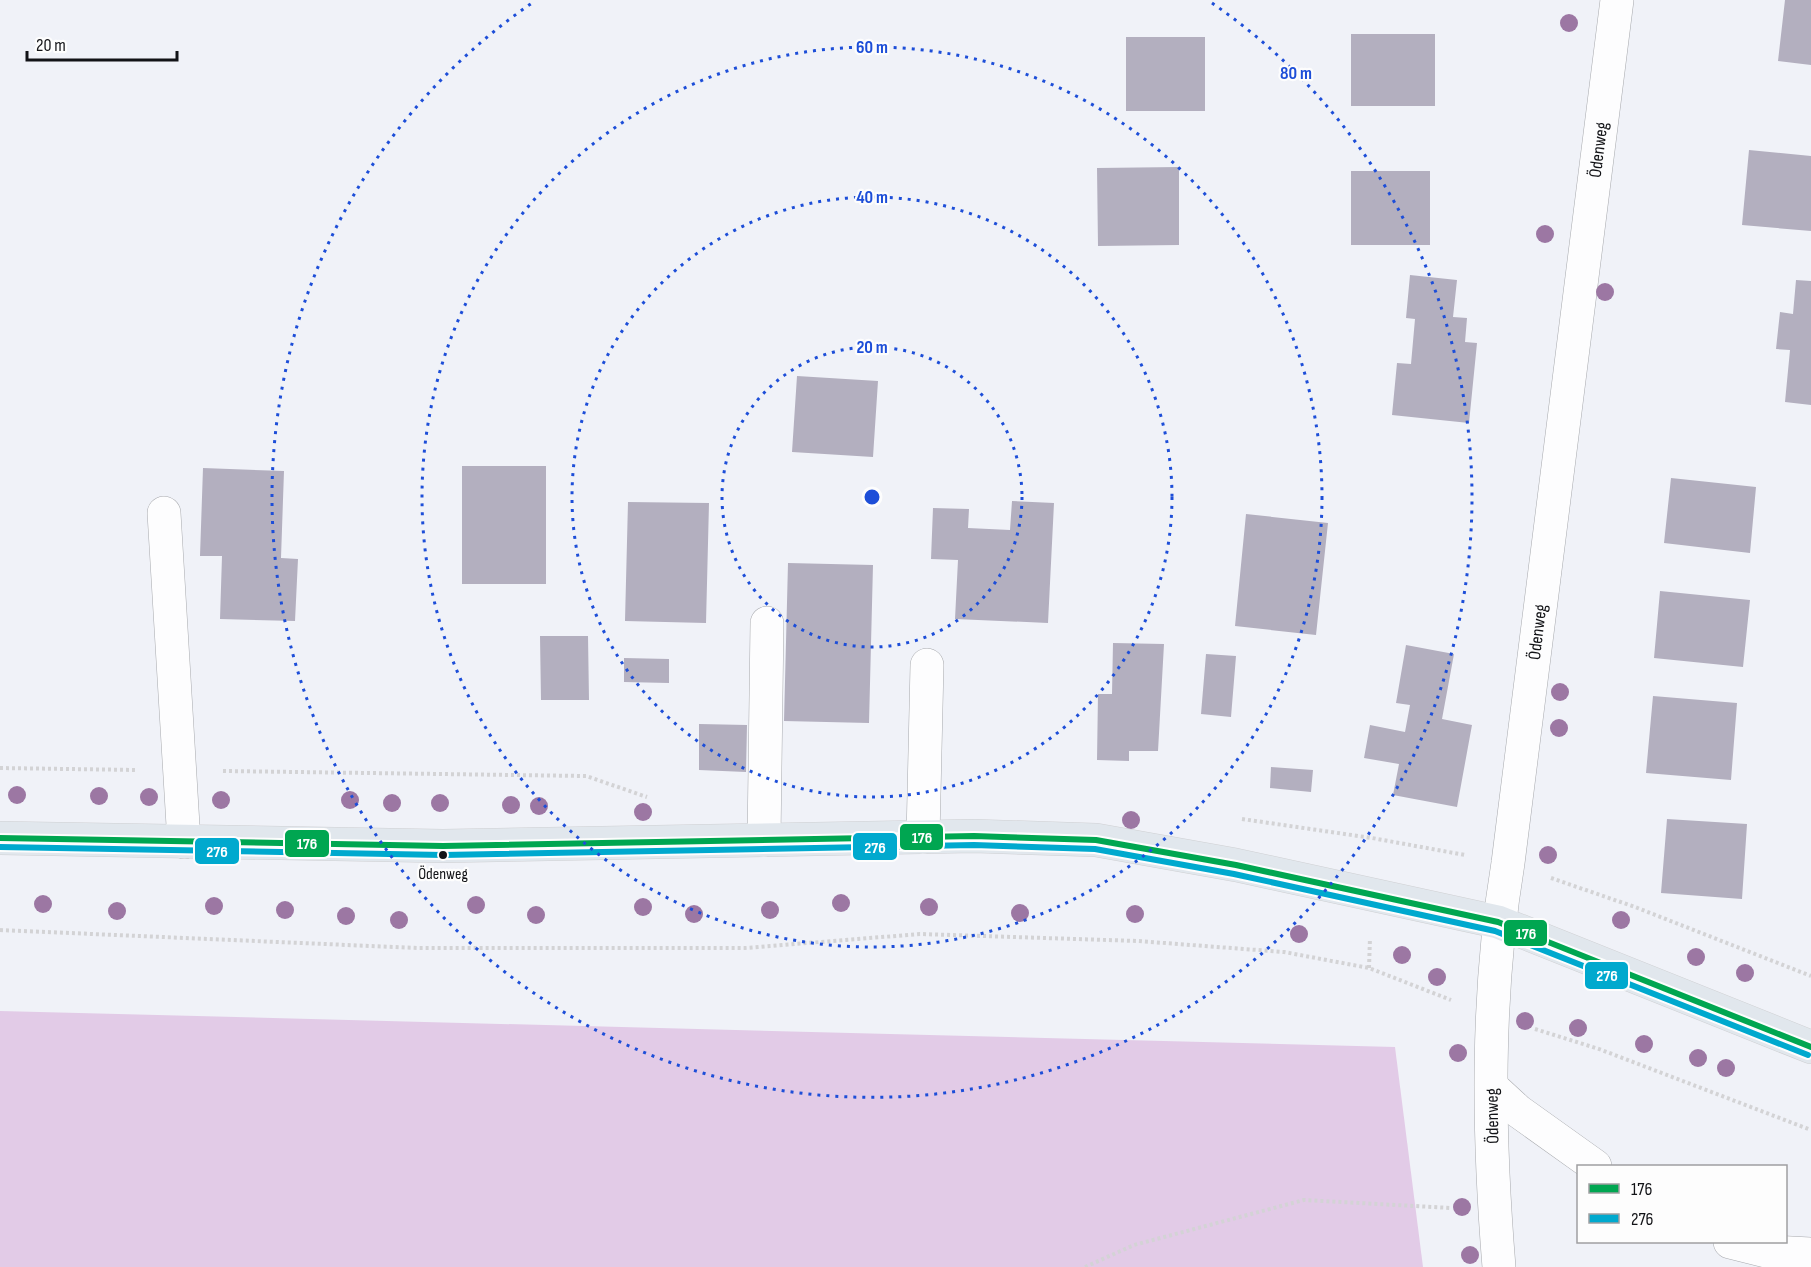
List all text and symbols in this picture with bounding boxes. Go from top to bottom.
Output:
scale bar [27,24,177,62]
text: 20 m [36,35,66,56]
text: 60 m [856,37,888,58]
text: 80 m [1280,63,1312,84]
street label: Ödenweg [1585,121,1612,179]
text: 40 m [856,187,888,208]
text: 20 m [856,337,888,358]
centre of rings [862,487,882,507]
street label: Ödenweg [1524,603,1552,661]
line badge: 176 [899,823,944,851]
line badge: 176 [284,829,330,858]
text: 176 [912,829,932,848]
line badge: 276 [852,832,898,861]
text: 176 [297,835,317,854]
line badge: 276 [194,837,240,865]
text: 276 [864,839,886,858]
text: 276 [206,843,228,862]
marker: Ödenweg [437,849,449,861]
place label: Ödenweg [418,865,468,884]
line badge: 176 [1503,919,1548,947]
text: 176 [1516,925,1536,944]
line badge: 276 [1584,961,1629,990]
text: 276 [1596,967,1618,986]
street label: Ödenweg [1482,1088,1503,1144]
legend [1577,1165,1787,1243]
text: 176 [1631,1179,1652,1200]
text: 276 [1631,1209,1654,1230]

